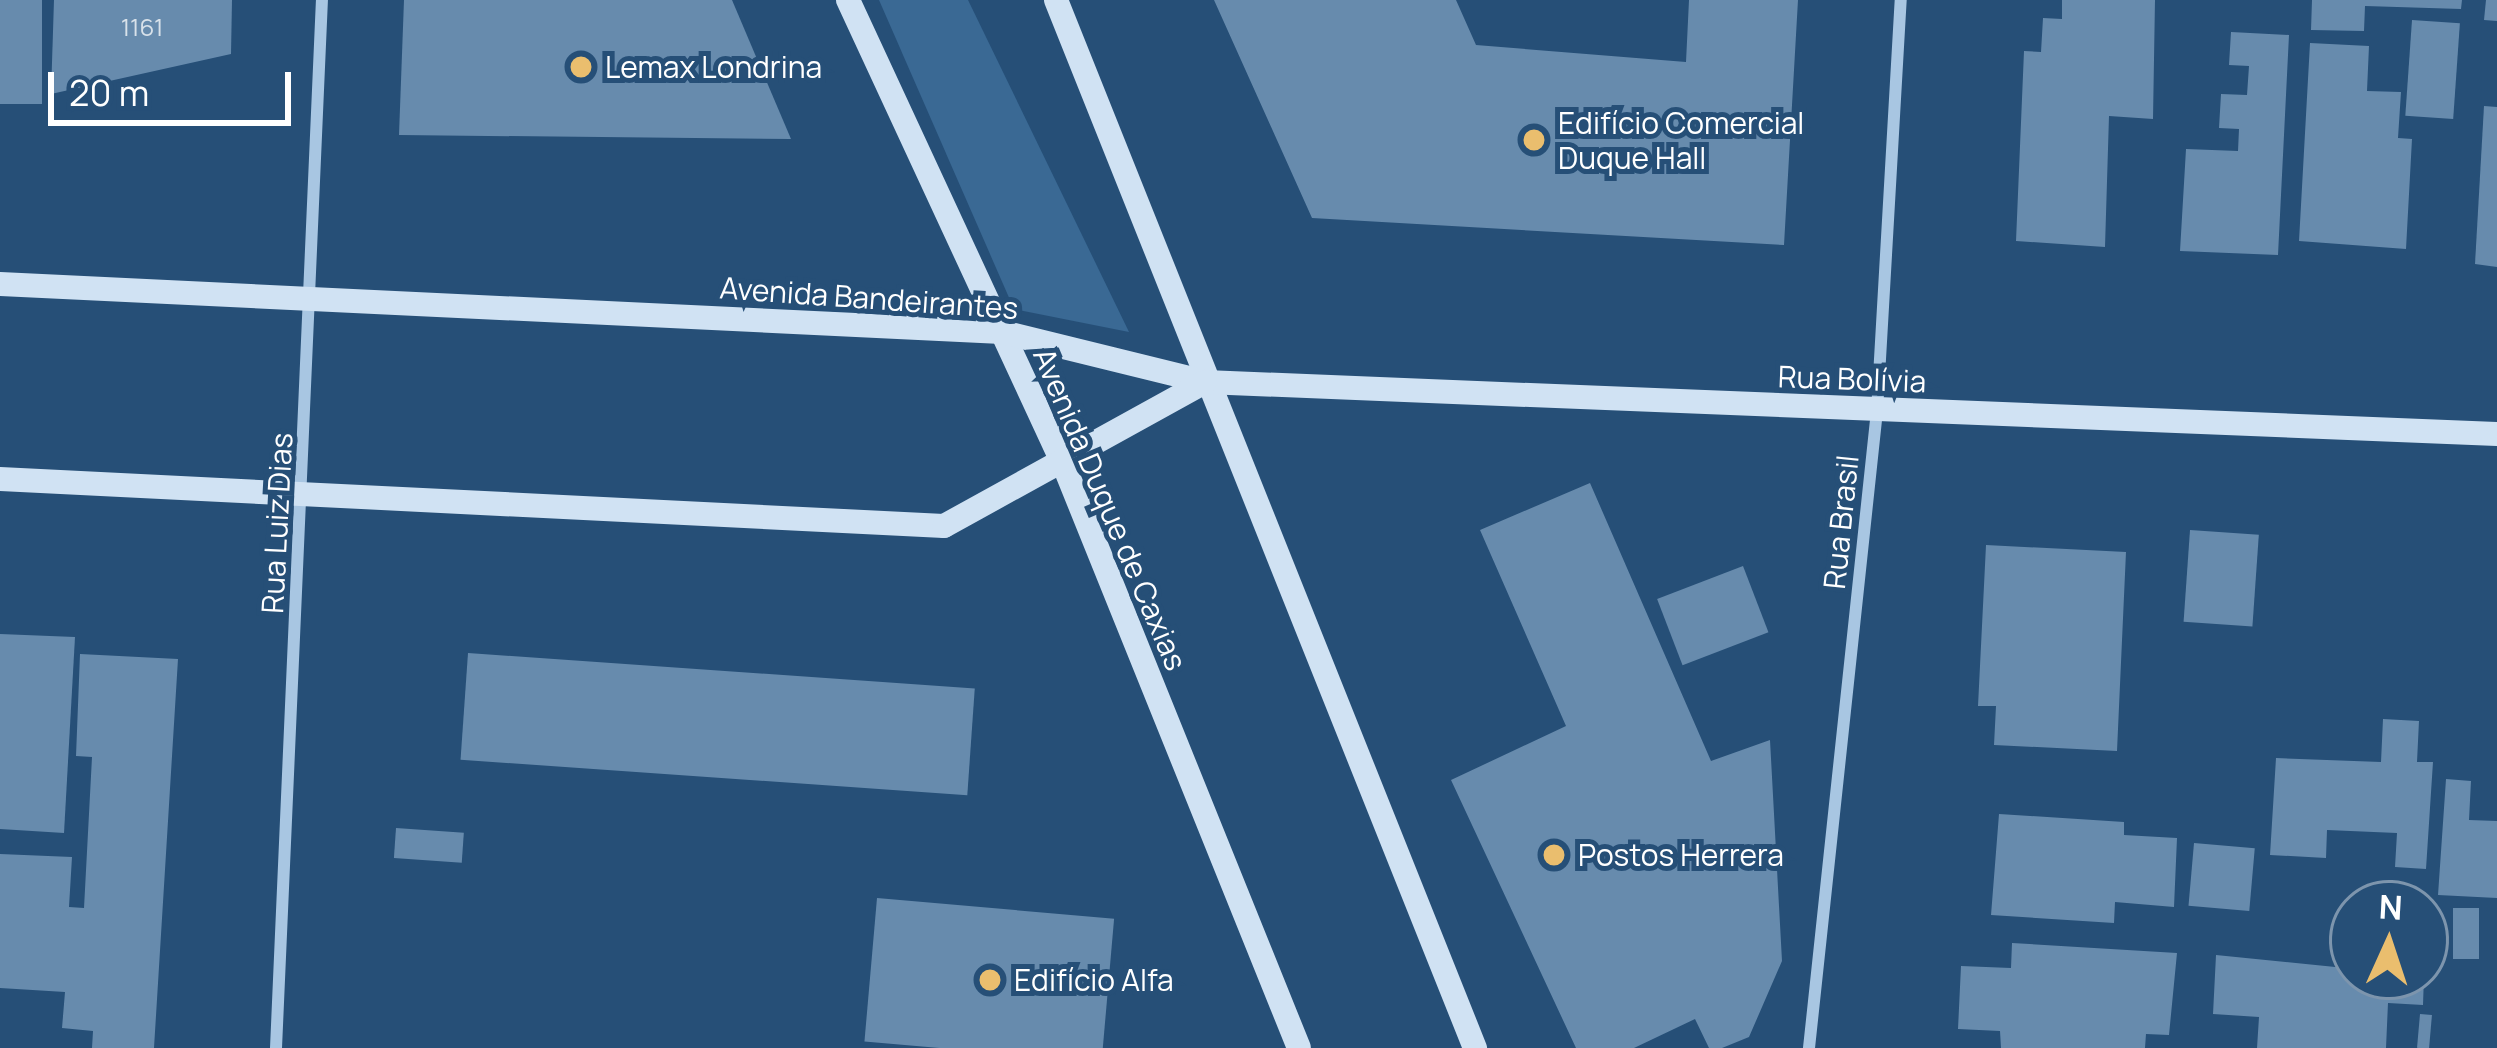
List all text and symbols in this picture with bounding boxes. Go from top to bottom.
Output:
house number: 1161 [121,13,163,41]
scale bar [54,48,297,122]
place label: Lemax Londrina [605,49,822,85]
marker: Lemax Londrina [568,54,594,80]
text: 20 m [69,68,149,117]
place label: Edifício Comercial Duque Hall [1558,105,1804,176]
marker: Edifício Comercial Duque Hall [1521,127,1547,153]
street label: Avenida Bandeirantes [718,270,1020,326]
street label: Avenida Duque de Caxias [1026,342,1194,676]
street label: Rua Bolívia [1777,358,1927,400]
street label: Rua Luiz Dias [254,432,300,614]
street label: Rua Brasil [1816,453,1866,591]
place label: Postos Herrera [1578,837,1784,873]
marker: Postos Herrera [1541,842,1567,868]
north arrow [2329,880,2449,1000]
text: N [2378,883,2404,930]
place label: Edifício Alfa [1014,962,1174,998]
marker: Edifício Alfa [977,967,1003,993]

